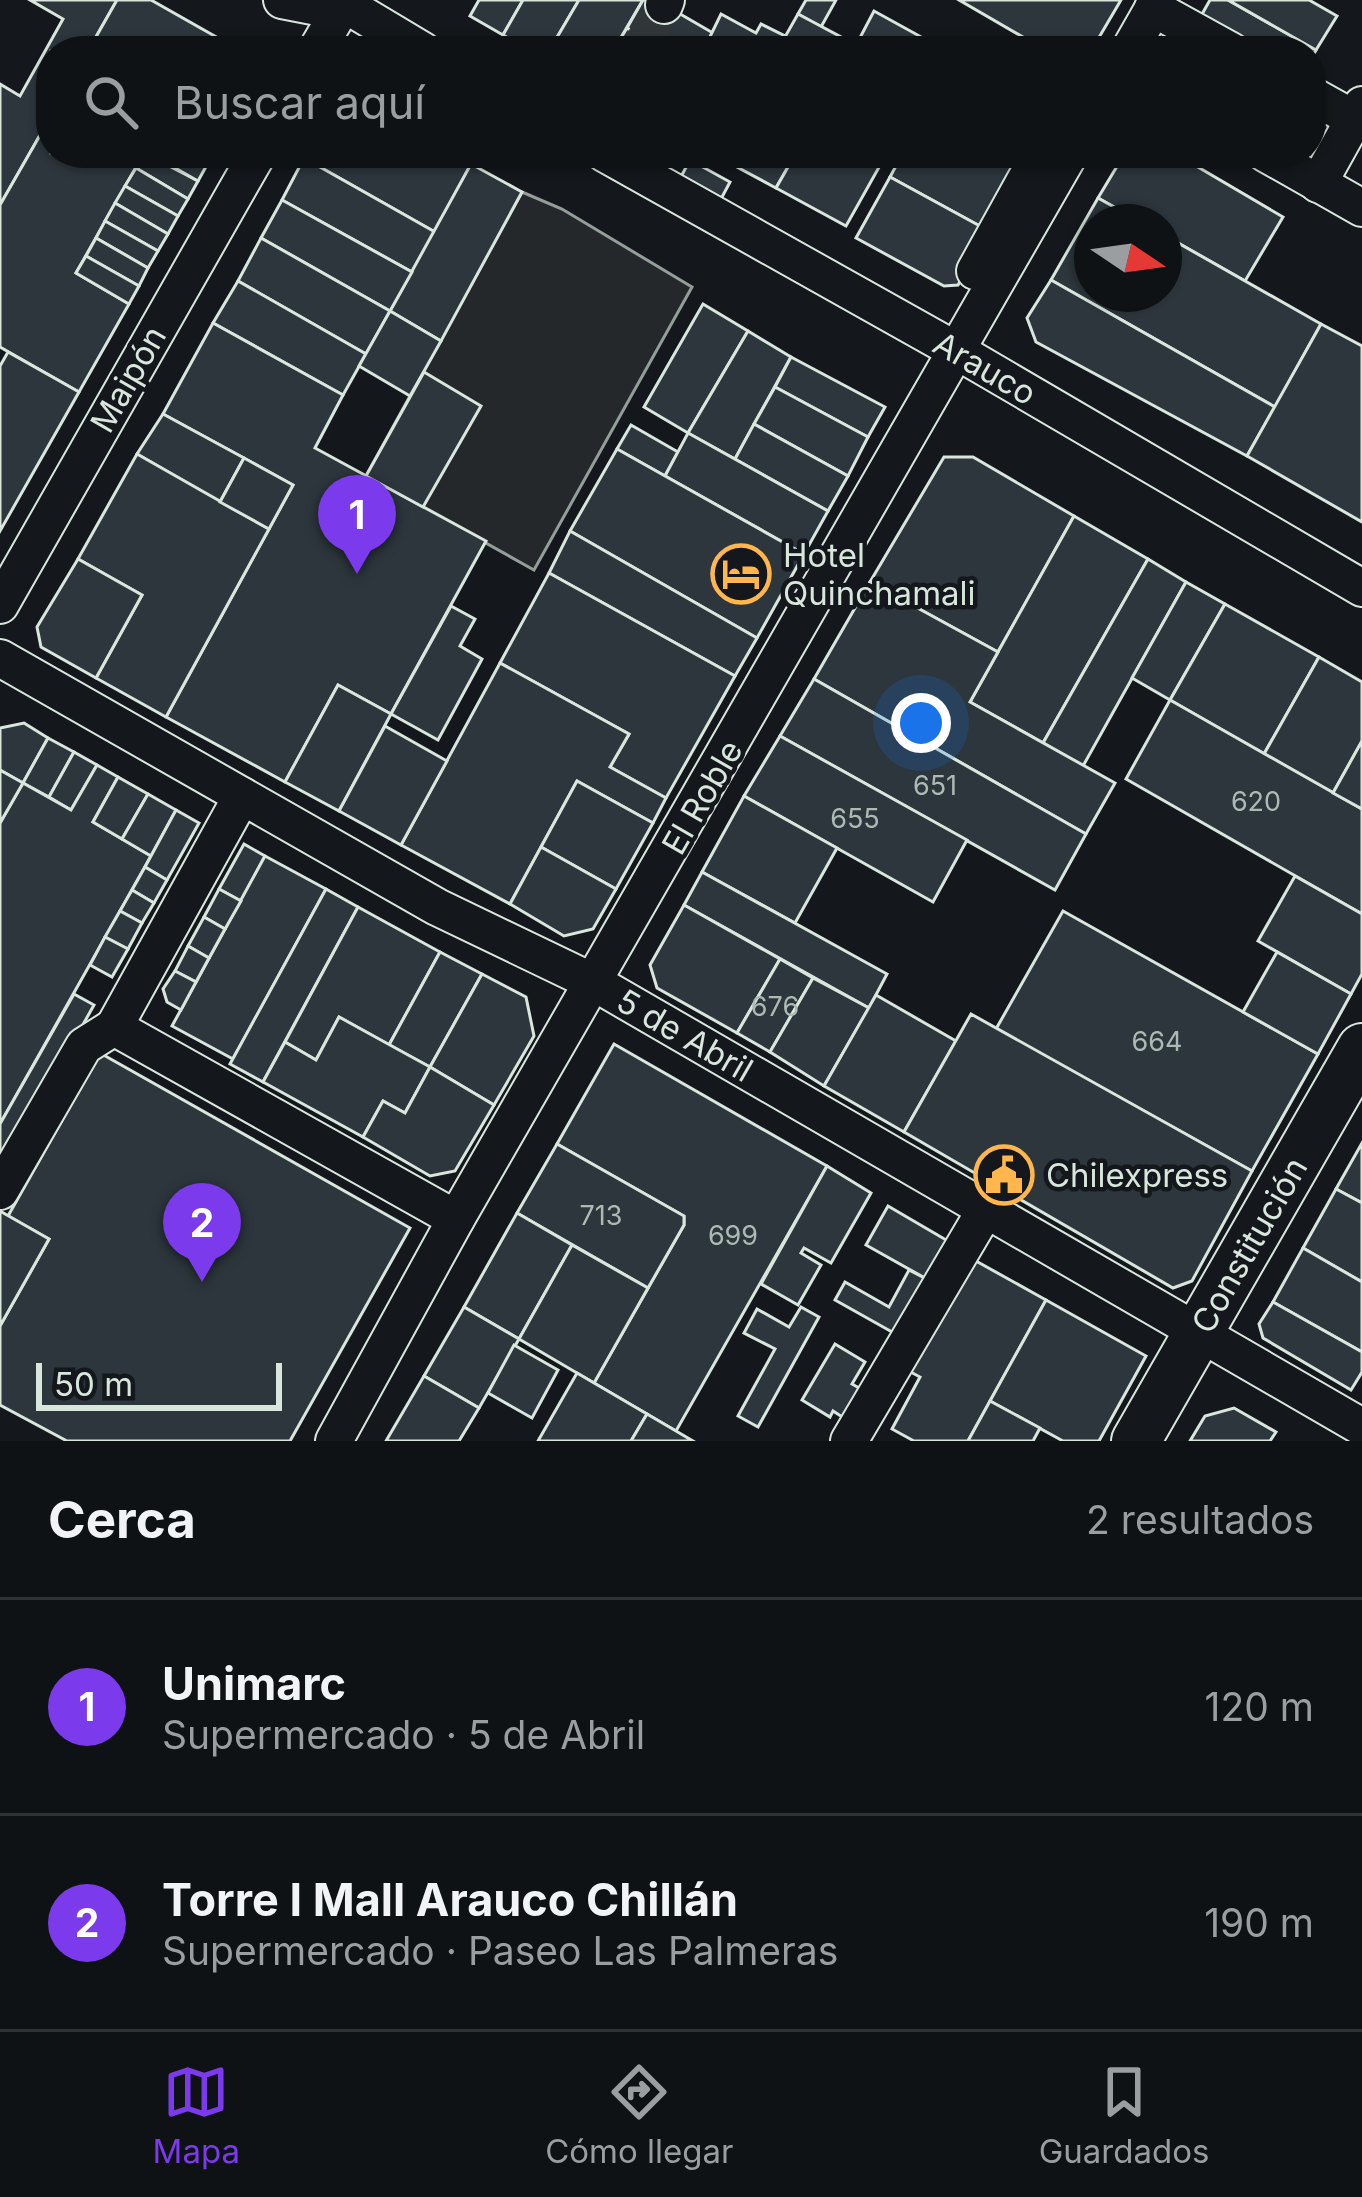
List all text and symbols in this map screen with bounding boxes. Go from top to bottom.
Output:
search box [36,36,1326,168]
icon: search [78,69,144,135]
text: Buscar aquí [174,75,425,130]
north arrow [1074,204,1182,312]
street label: Maipón [82,319,174,439]
street label: Arauco [927,323,1043,413]
pin: 1 [318,475,396,574]
place label: Hotel Quinchamali [783,535,976,613]
hotel icon: Hotel Quinchamali [710,543,772,605]
your location [891,693,951,753]
street label: El Roble [653,733,751,861]
house number: 651 [913,769,957,802]
house number: 620 [1231,785,1281,818]
house number: 655 [830,802,880,835]
street label: 5 de Abril [610,980,760,1090]
house number: 676 [751,990,799,1023]
house number: 664 [1132,1025,1182,1058]
public building icon: Chilexpress [973,1144,1035,1206]
street label: Constitución [1183,1150,1315,1340]
place label: Chilexpress [1046,1155,1228,1195]
pin: 2 [163,1183,241,1282]
house number: 713 [580,1199,622,1232]
house number: 699 [708,1219,758,1252]
scale bar [36,1357,282,1410]
text: 50 m [54,1364,133,1404]
text: Cerca [48,1489,196,1550]
text: 2 resultados [1086,1496,1314,1543]
text: Unimarc [162,1656,346,1711]
text: 1 [79,1683,95,1730]
text: 120 m [1205,1683,1314,1730]
text: Supermercado · 5 de Abril [162,1711,645,1758]
text: Torre I Mall Arauco Chillán [162,1872,738,1927]
text: 2 [75,1899,99,1946]
text: 190 m [1204,1899,1314,1946]
text: Supermercado · Paseo Las Palmeras [162,1927,838,1974]
tab: Mapa [153,2059,240,2171]
tab: Cómo llegar [545,2059,733,2171]
tab: Guardados [1039,2059,1209,2171]

